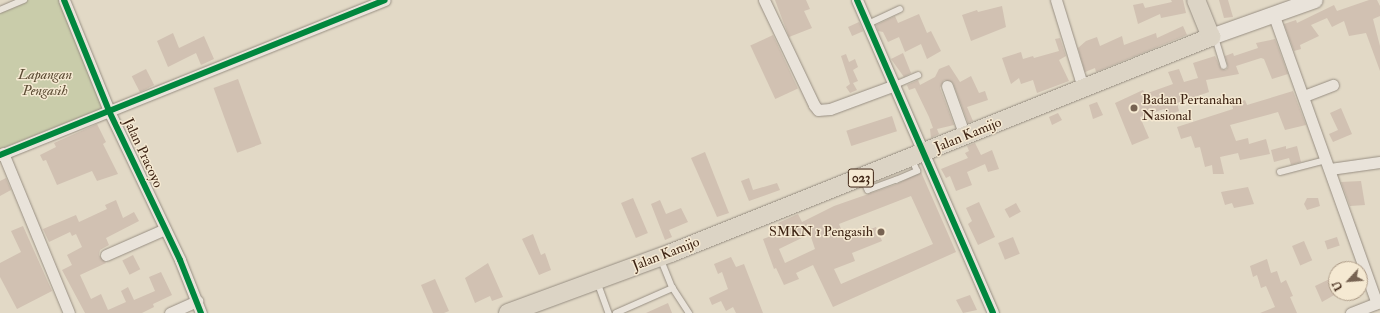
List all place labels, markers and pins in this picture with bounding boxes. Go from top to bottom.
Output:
place label: Badan Pertanahan Nasional [1142,92,1242,124]
marker: Badan Pertanahan Nasional [1129,103,1139,113]
place label: SMKN 1 Pengasih [769,224,873,240]
marker: SMKN 1 Pengasih [876,227,886,237]

